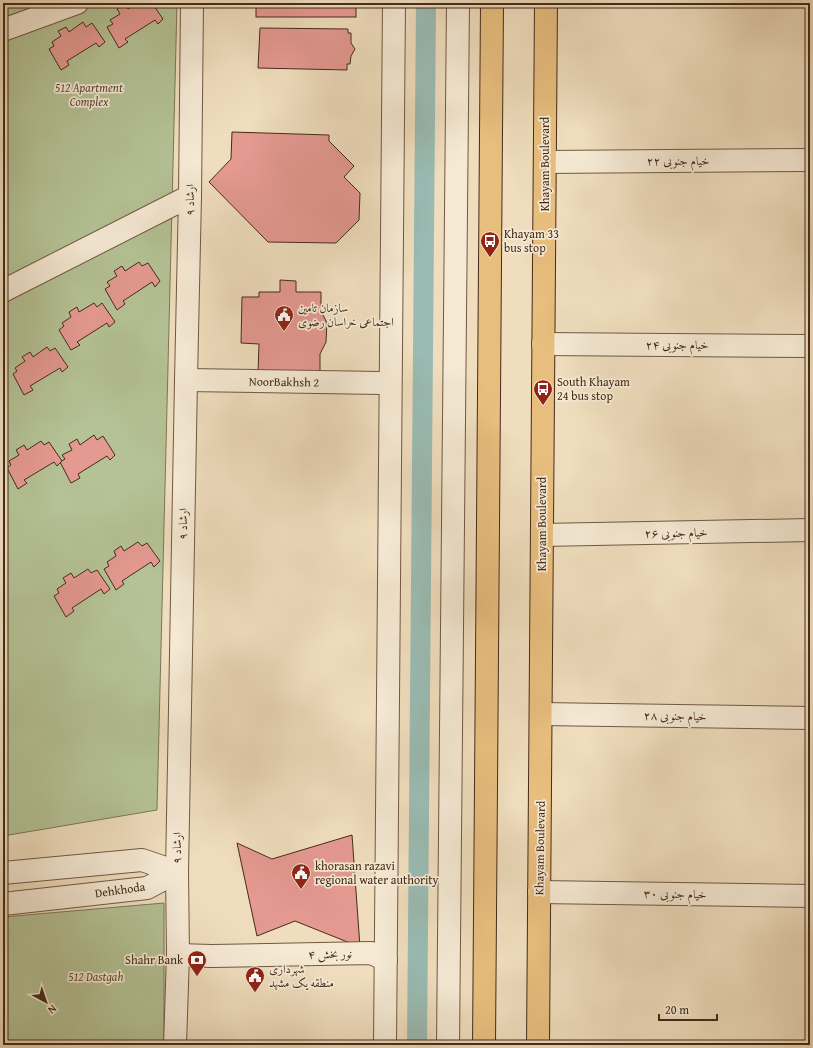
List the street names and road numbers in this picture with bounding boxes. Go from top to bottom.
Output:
street label: Khayam Boulevard [536,116,553,211]
street label: خیام جنوبی ۲۲ [646,152,710,172]
street label: ارشاد ۹ [181,183,198,216]
street label: خیام جنوبی ۲۴ [645,336,709,356]
street label: NoorBakhsh 2 [249,372,320,391]
street label: Khayam Boulevard [533,476,550,571]
street label: ارشاد ۹ [174,507,191,540]
street label: خیام جنوبی ۲۶ [644,523,708,545]
street label: خیام جنوبی ۲۸ [643,706,707,728]
street label: Khayam Boulevard [530,800,549,895]
street label: ارشاد ۹ [168,831,185,864]
street label: Dehkhoda [94,878,147,901]
street label: خیام جنوبی ۳۰ [643,884,707,906]
street label: نور بخش ۴ [308,945,352,963]

